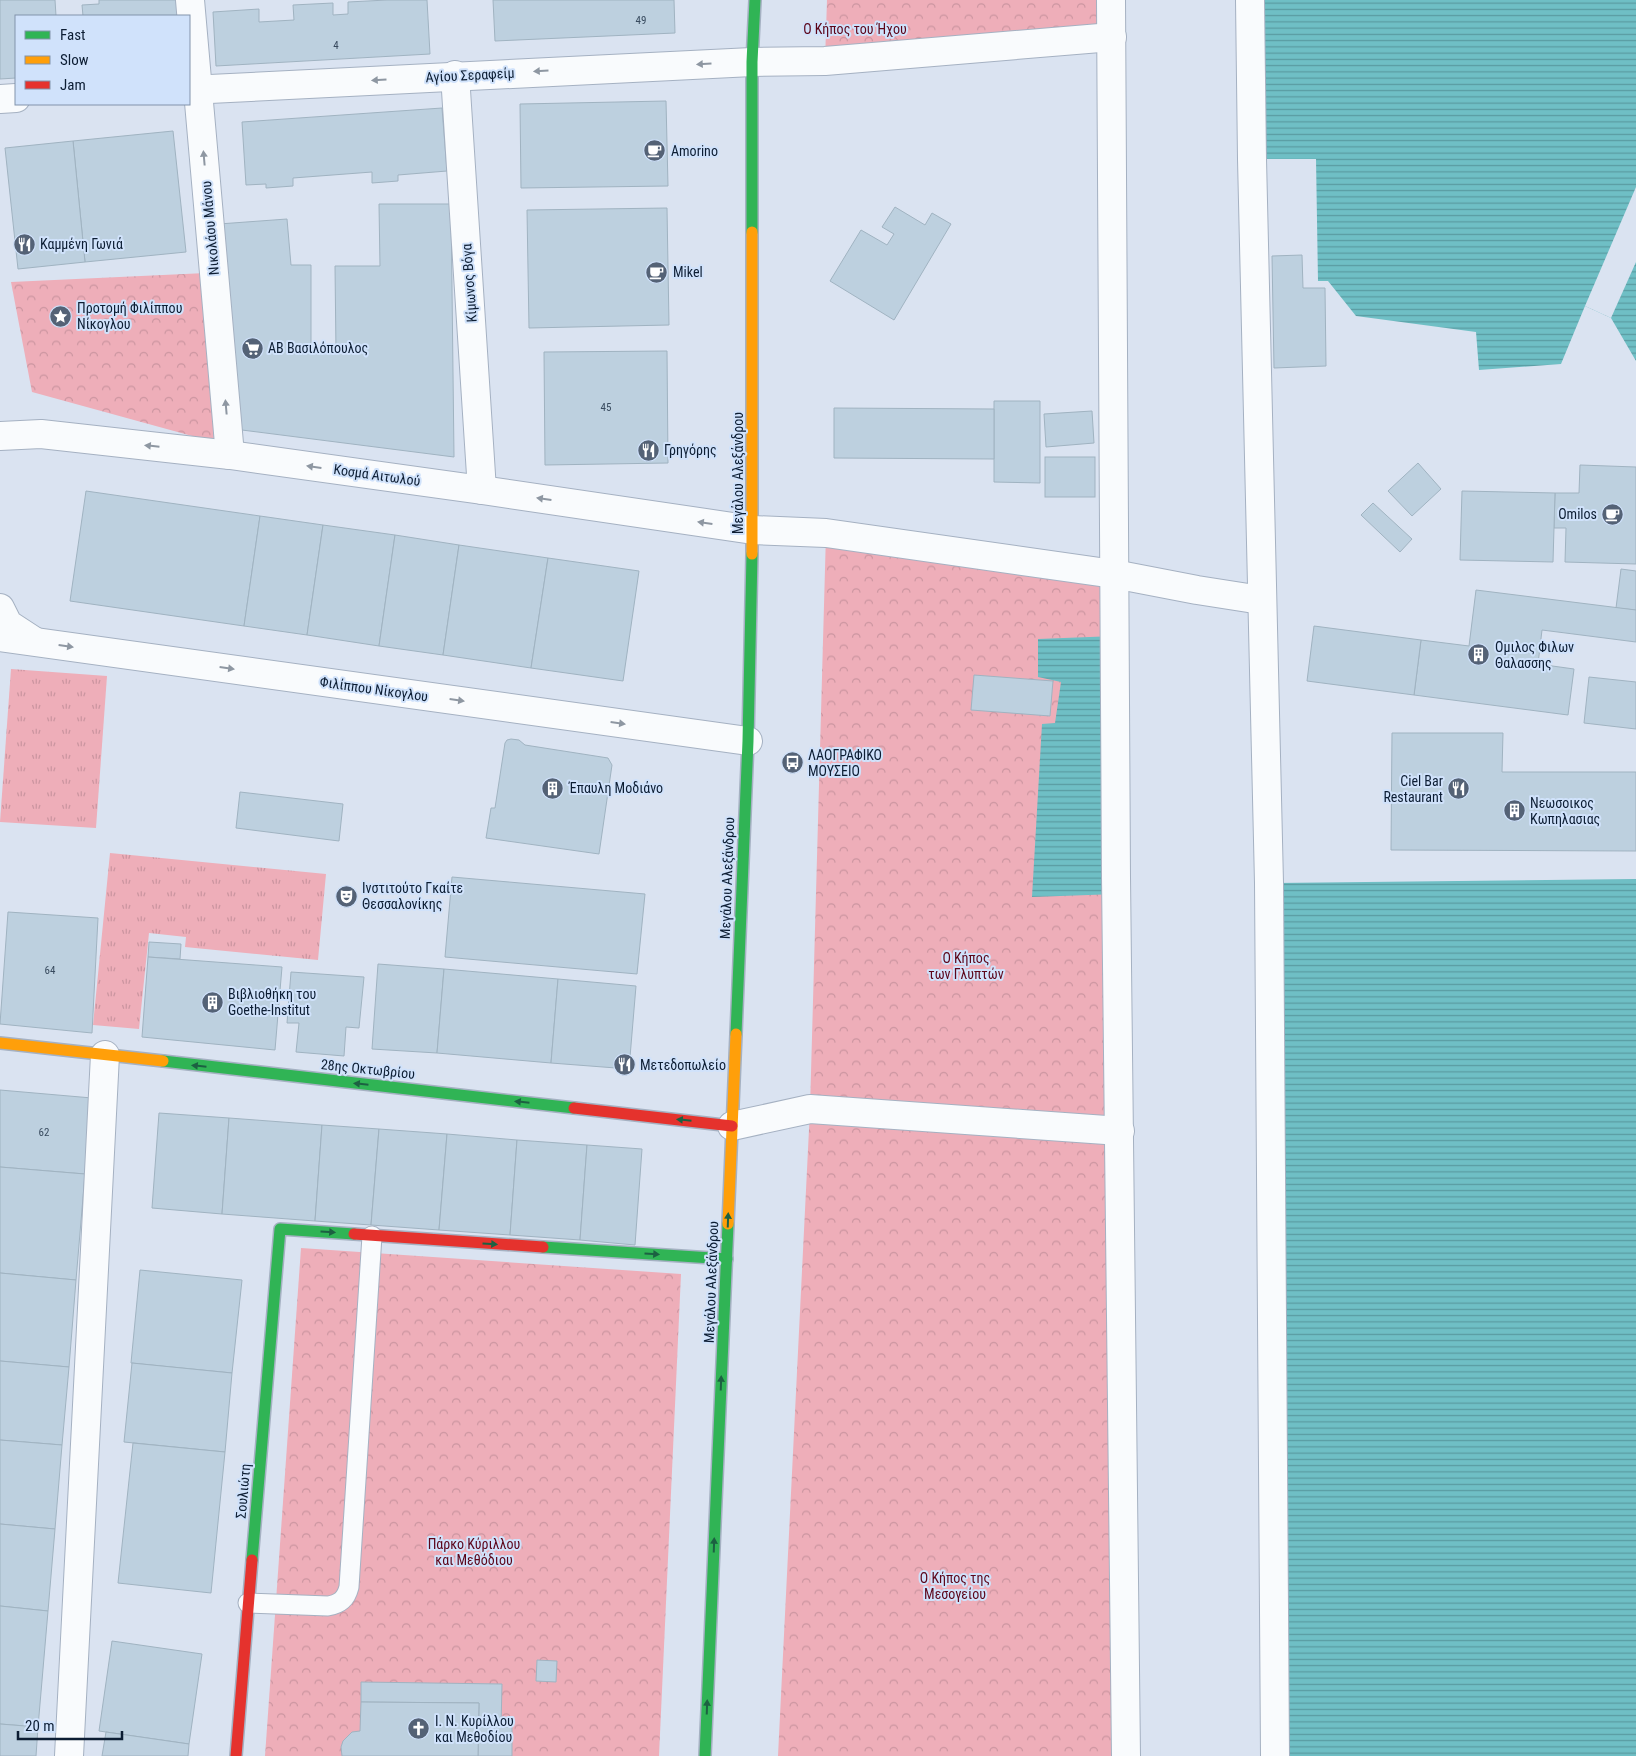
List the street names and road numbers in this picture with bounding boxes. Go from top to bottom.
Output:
street label: Αγίου Σεραφείμ [425,65,515,86]
street label: Νικολάου Μάνου [198,180,222,276]
street label: Κίμωνος Βόγα [458,243,480,323]
street label: Μεγάλου Αλεξάνδρου [730,412,746,534]
street label: Κοσμά Αιτωλού [333,461,422,489]
street label: Φιλίππου Νίκογλου [319,673,429,705]
street label: Μεγάλου Αλεξάνδρου [717,816,737,939]
street label: 28ης Οκτωβρίου [320,1056,416,1082]
street label: Μεγάλου Αλεξάνδρου [701,1220,721,1343]
street label: Σουλιώτη [233,1463,253,1519]

